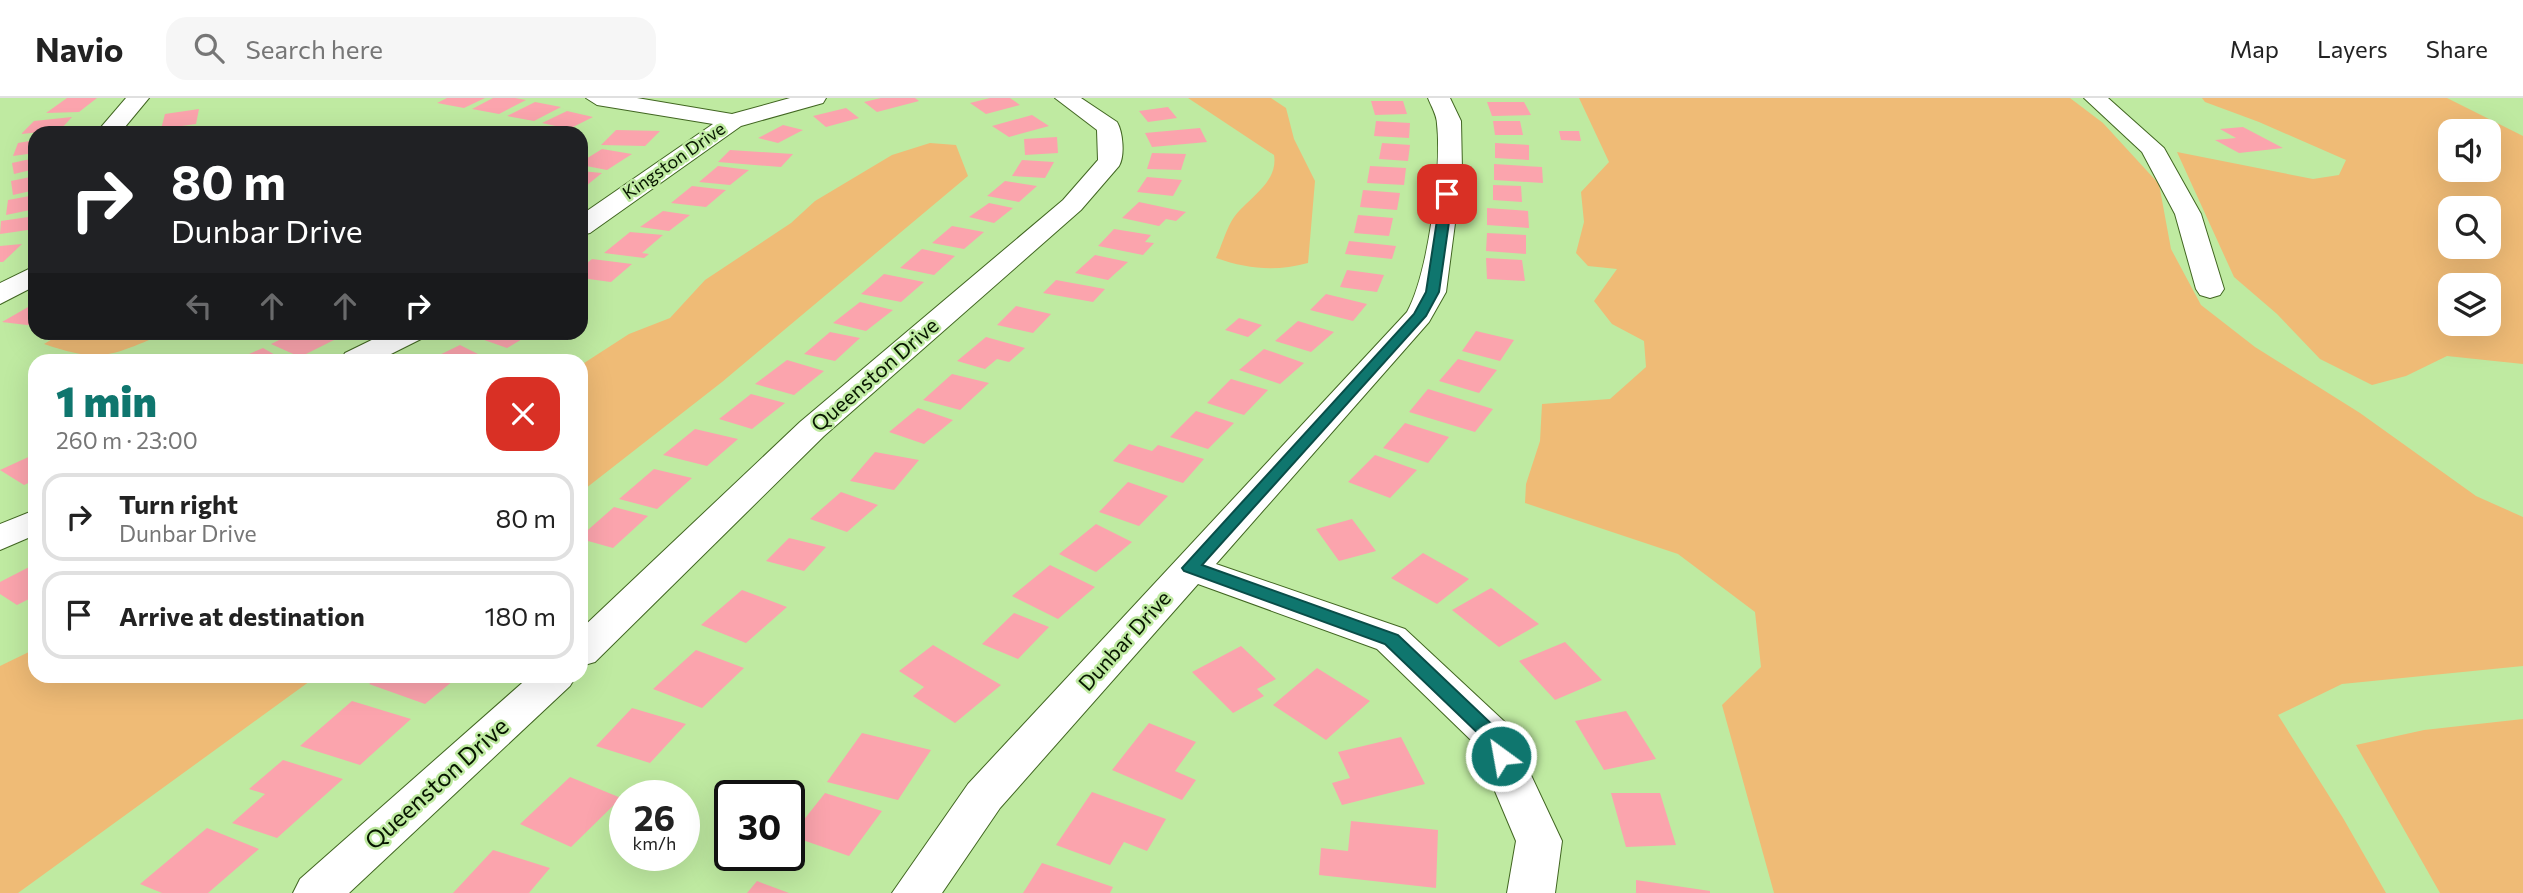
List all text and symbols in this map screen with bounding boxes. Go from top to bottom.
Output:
search box [166,17,656,80]
text: Navio [35,28,124,69]
icon: search [190,29,228,67]
text: Search here [246,33,383,64]
text: Map [2230,34,2279,63]
text: Layers [2317,34,2388,63]
text: Share [2426,34,2488,63]
street label: Kingston Drive [618,117,729,204]
map controls [2438,119,2501,336]
button: sound [2438,119,2501,182]
text: 80 m [171,150,286,210]
icon: right [56,154,147,245]
pin [1417,164,1477,224]
icon: arrive [1428,175,1466,213]
button: search [2438,196,2501,259]
text: Dunbar Drive [171,210,363,250]
button: layers [2438,273,2501,336]
icon: left [180,287,218,325]
icon: ahead [253,287,291,325]
icon: ahead [326,287,364,325]
icon: right [399,287,437,325]
street label: Queenston Drive [805,312,943,436]
text: 1 min [56,374,157,426]
button: close [486,377,560,451]
text: 260 m · 23:00 [56,426,198,454]
text: Turn right [119,488,238,519]
icon: right [60,498,98,536]
text: 80 m [496,502,556,533]
text: Dunbar Drive [119,519,257,547]
street label: Dunbar Drive [1073,585,1175,695]
icon: arrive [60,596,98,634]
text: Arrive at destination [119,600,365,631]
text: 180 m [484,600,556,631]
street label: Queenston Drive [358,711,514,855]
position arrow [1464,719,1538,793]
speed limit sign: 30 [714,780,805,871]
text: 26 [634,795,675,838]
text: km/h [633,832,676,854]

